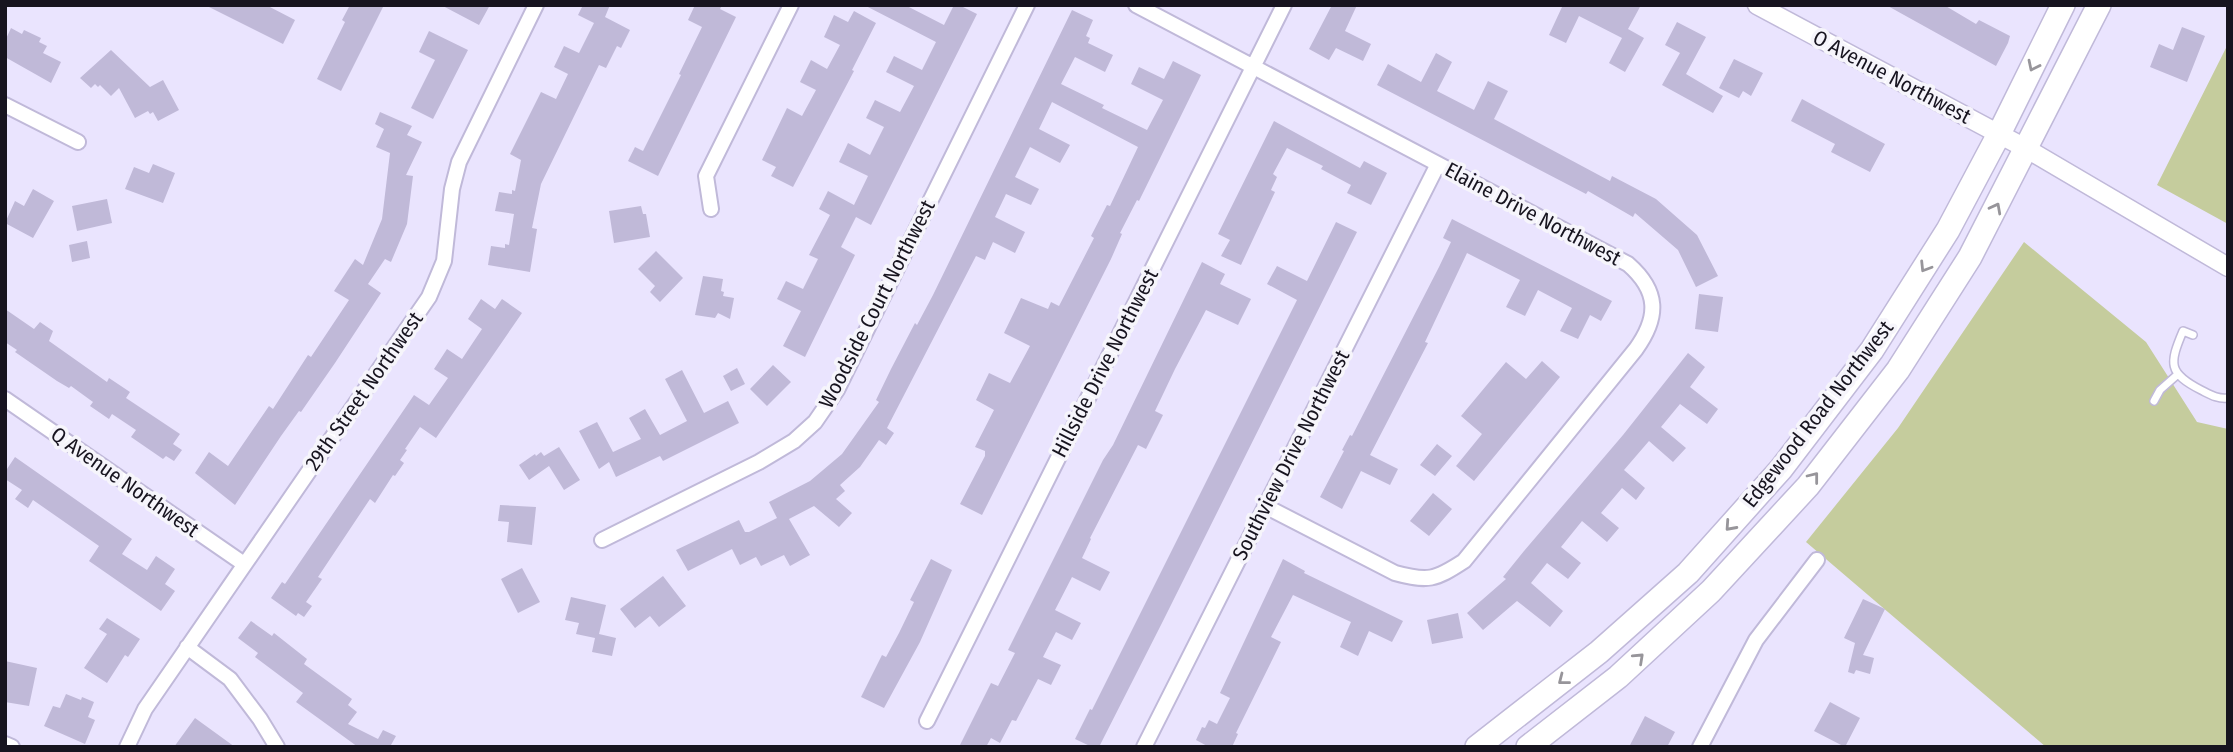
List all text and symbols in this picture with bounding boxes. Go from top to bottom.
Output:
street label: O Avenue Northwest [1809,24,1976,130]
one-way arrow [2027,59,2041,71]
street label: Elaine Drive Northwest [1441,157,1626,271]
street label: Woodside Court Northwest [813,195,941,412]
one-way arrow [1988,203,2001,215]
one-way arrow [1921,259,1934,272]
street label: Hillside Drive Northwest [1046,264,1164,462]
street label: 29th Street Northwest [299,307,429,475]
street label: Edgewood Road Northwest [1737,315,1899,513]
street label: Southview Drive Northwest [1227,345,1355,564]
street label: Q Avenue Northwest [46,421,204,543]
one-way arrow [1806,473,1819,485]
one-way arrow [1725,518,1738,531]
one-way arrow [1631,654,1644,666]
one-way arrow [1558,672,1570,685]

